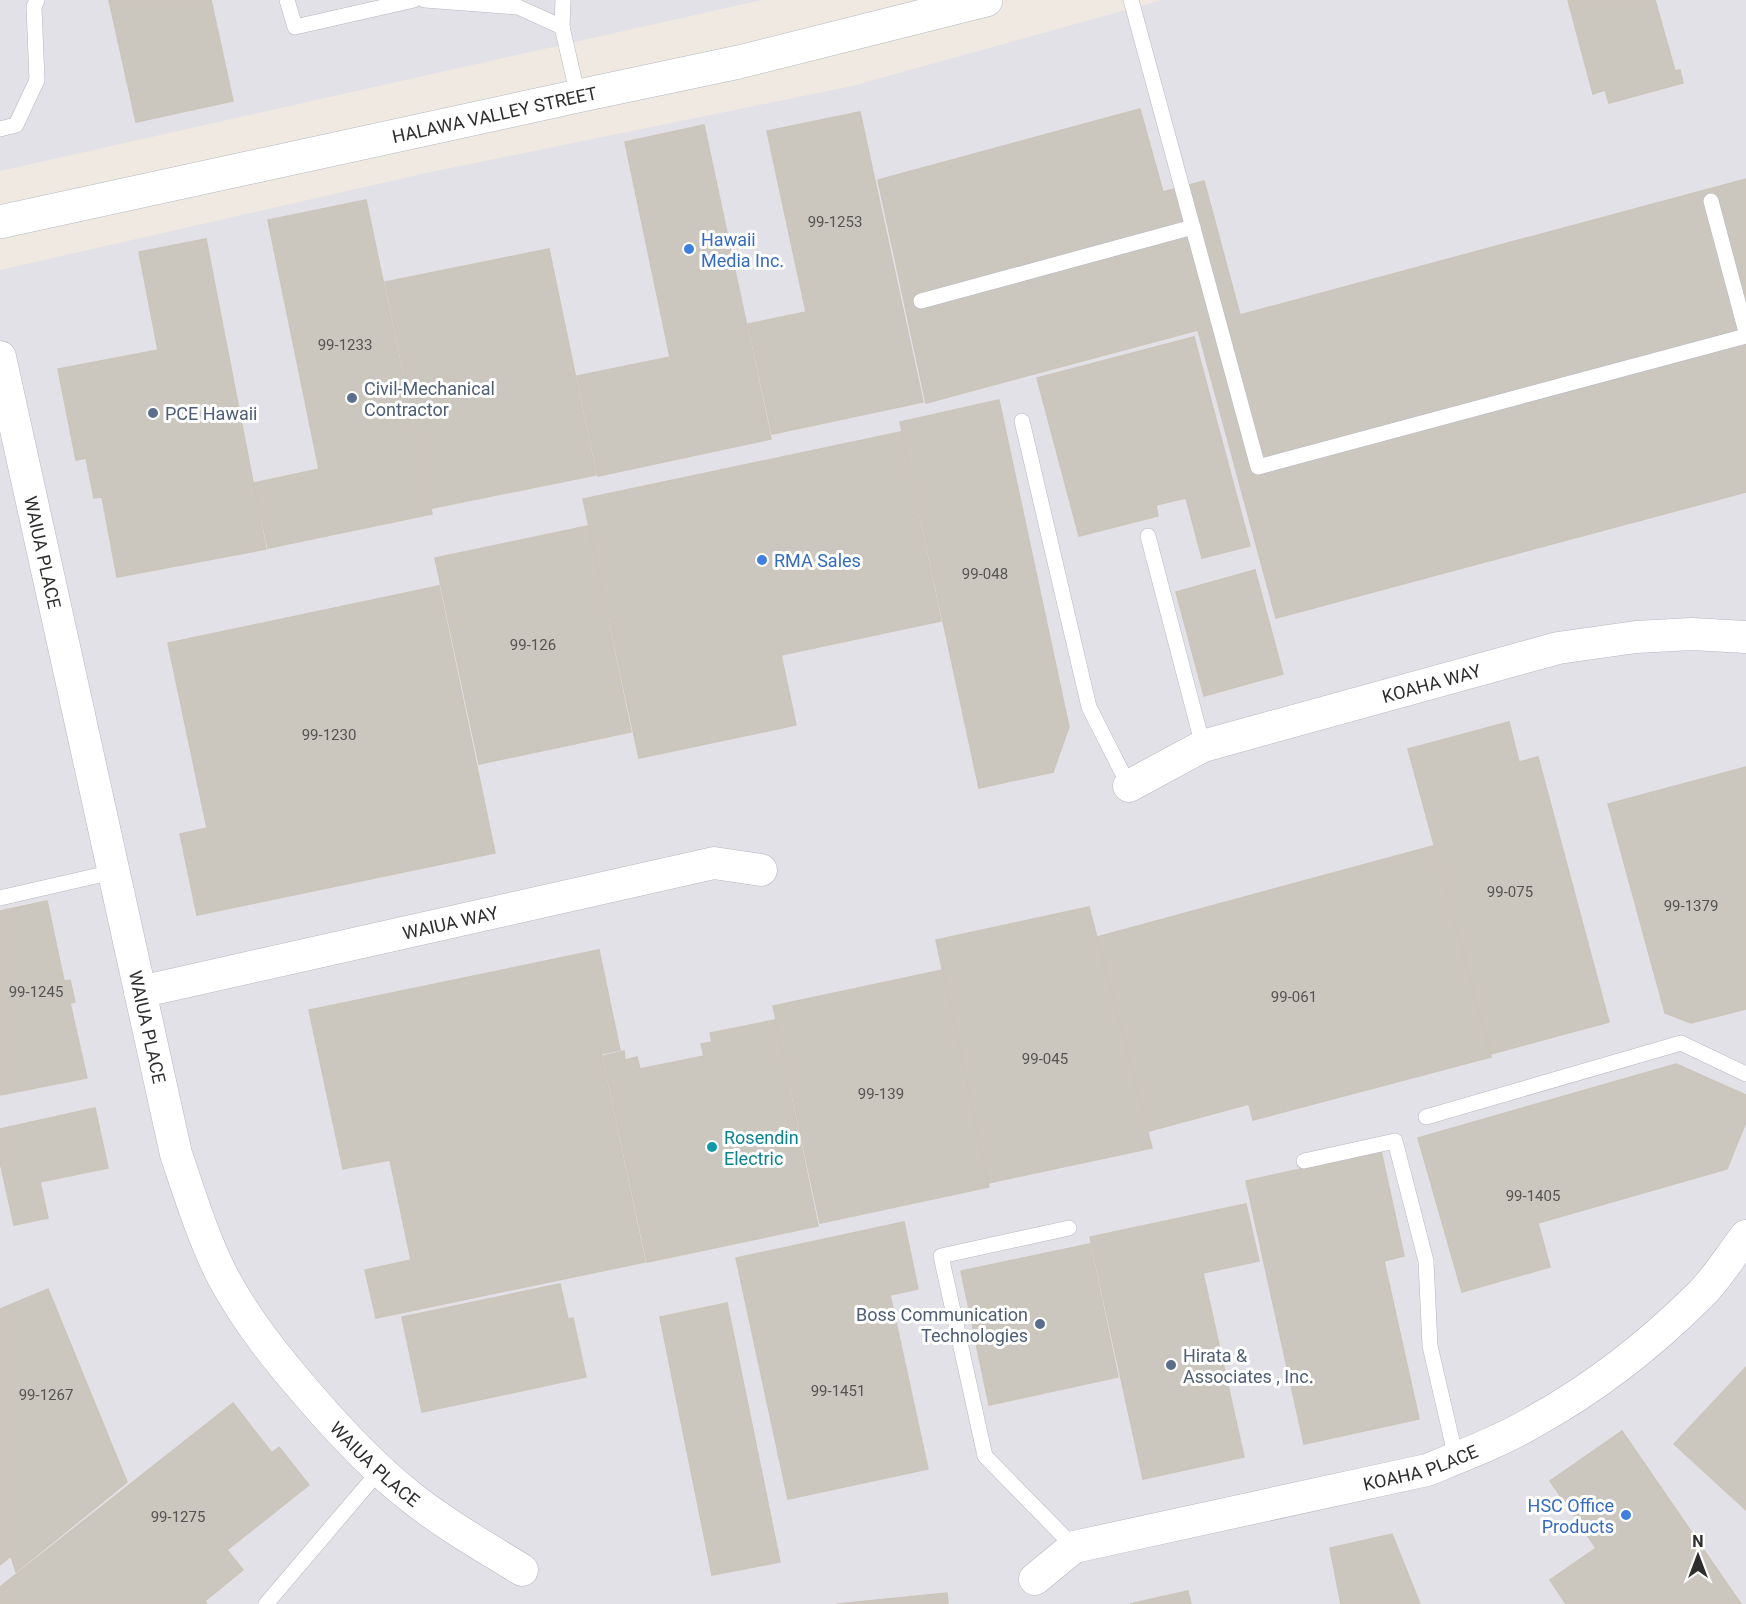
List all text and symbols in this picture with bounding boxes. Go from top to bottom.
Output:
street label: HALAWA VALLEY STREET [390,82,599,147]
house number: 99-1253 [808,213,862,231]
place label: Hawaii Media Inc. [701,229,784,271]
marker: Hawaii Media Inc. [682,242,696,256]
house number: 99-1233 [318,336,372,354]
place label: Civil-Mechanical Contractor [364,378,495,420]
marker: Civil-Mechanical Contractor [345,391,359,405]
place label: PCE Hawaii [165,403,257,424]
marker: PCE Hawaii [146,406,160,420]
street label: WAIUA PLACE [20,494,66,611]
place label: RMA Sales [774,550,861,571]
marker: RMA Sales [755,553,769,567]
house number: 99-048 [962,565,1008,583]
house number: 99-126 [510,636,556,654]
street label: KOAHA WAY [1380,659,1483,707]
house number: 99-1230 [302,726,356,744]
house number: 99-075 [1487,883,1533,901]
house number: 99-1379 [1664,897,1718,915]
street label: WAIUA WAY [401,901,500,943]
street label: WAIUA PLACE [125,969,171,1085]
house number: 99-1245 [9,983,63,1001]
house number: 99-061 [1271,988,1317,1006]
house number: 99-045 [1022,1050,1068,1068]
house number: 99-139 [858,1085,904,1103]
place label: Rosendin Electric [724,1127,799,1169]
marker: Rosendin Electric [705,1140,719,1154]
house number: 99-1405 [1506,1187,1560,1205]
place label: Boss Communication Technologies [856,1304,1028,1346]
marker: Boss Communication Technologies [1033,1317,1047,1331]
place label: Hirata & Associates , Inc. [1183,1345,1313,1387]
marker: Hirata & Associates , Inc. [1164,1358,1178,1372]
house number: 99-1451 [811,1382,865,1400]
house number: 99-1267 [19,1386,73,1404]
street label: WAIUA PLACE [326,1417,424,1511]
street label: KOAHA PLACE [1361,1440,1481,1494]
place label: HSC Office Products [1528,1495,1614,1537]
house number: 99-1275 [151,1508,205,1526]
marker: HSC Office Products [1619,1508,1633,1522]
north arrow [1668,1526,1728,1586]
text: N [1692,1532,1704,1551]

